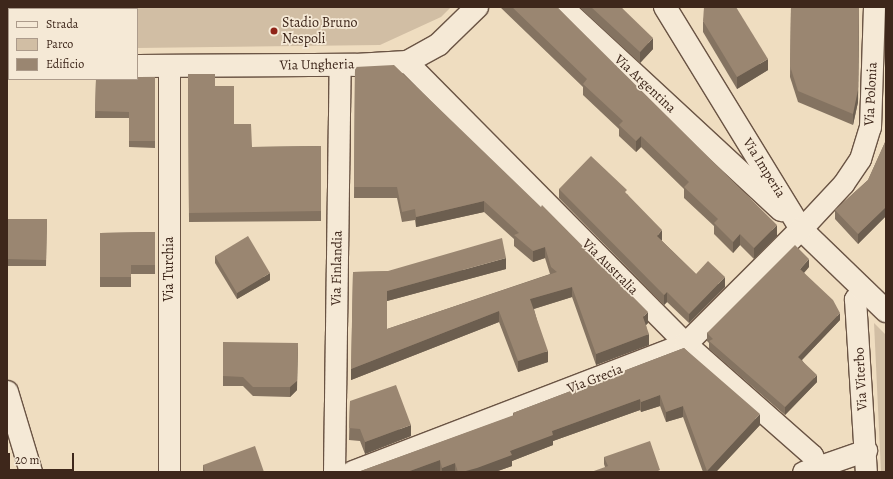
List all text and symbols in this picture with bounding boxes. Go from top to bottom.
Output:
legend [8,8,138,80]
place label: Stadio Bruno Nespoli [282,15,358,48]
text: Strada [46,16,78,32]
marker: Stadio Bruno Nespoli [269,26,279,36]
text: Parco [46,36,73,52]
street label: Via Argentina [611,51,679,117]
text: Edificio [46,56,84,72]
street label: Via Ungheria [279,56,355,74]
street label: Via Polonia [861,62,881,126]
street label: Via Imperia [739,135,789,201]
street label: Via Finlandia [328,230,346,306]
street label: Via Australia [578,235,642,299]
street label: Via Turchia [161,236,177,302]
street label: Via Viterbo [851,347,871,411]
street label: Via Grecia [565,361,625,397]
scale bar [10,445,76,471]
text: 20 m [15,452,39,468]

